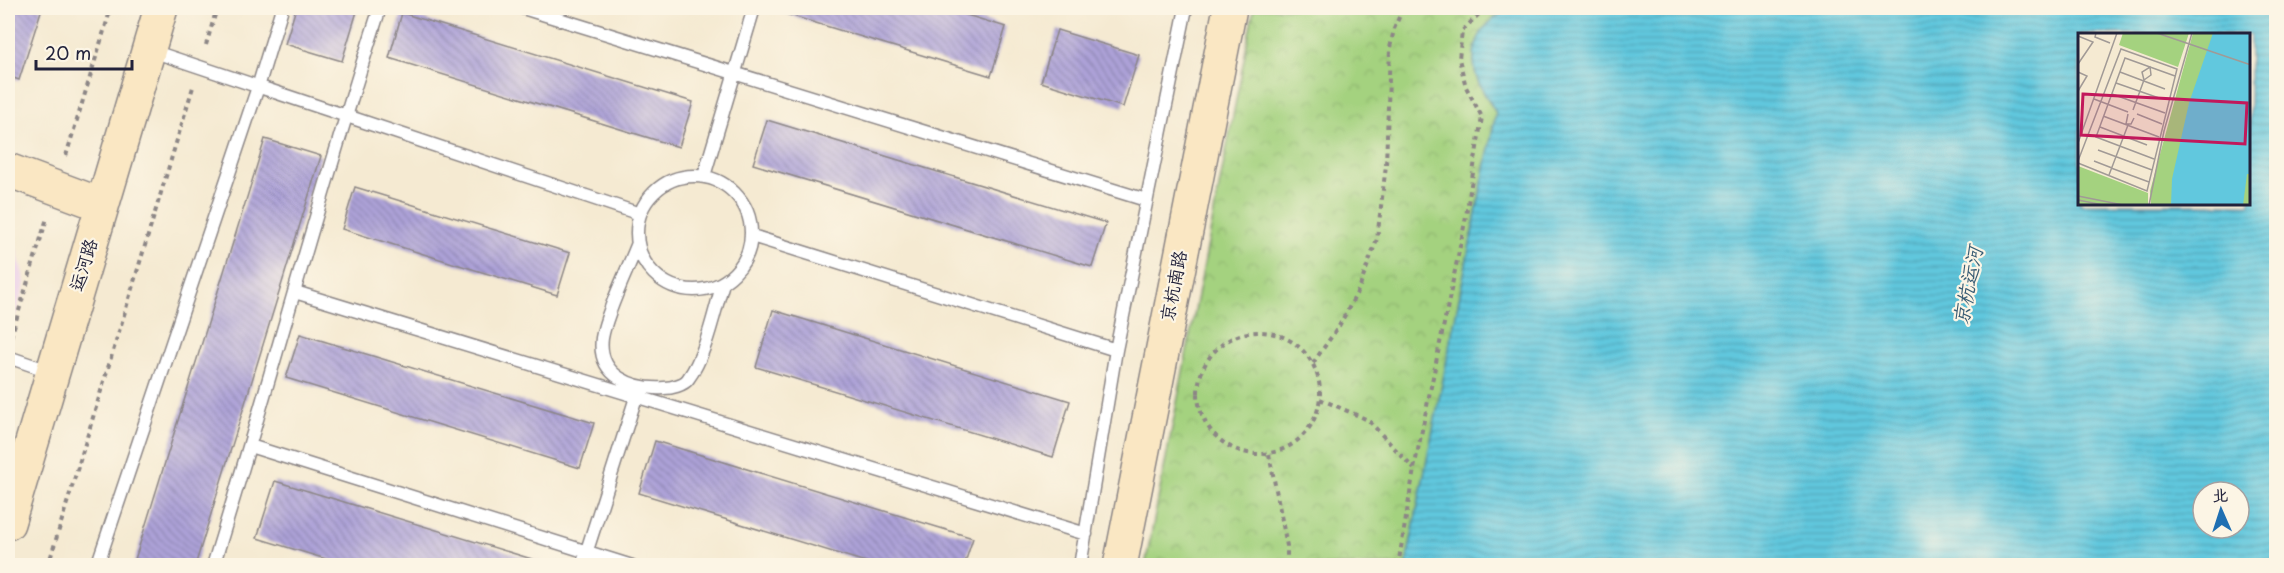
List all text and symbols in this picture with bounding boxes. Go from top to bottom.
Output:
scale bar [36,33,132,71]
inset map [2078,33,2251,206]
text: 20 m [45,39,91,66]
street label: 运河路 [62,235,103,294]
water label: 京杭运河 [1945,241,1990,328]
street label: 京杭南路 [1152,248,1193,324]
north arrow [2191,480,2251,540]
text: 北 [2212,482,2229,506]

